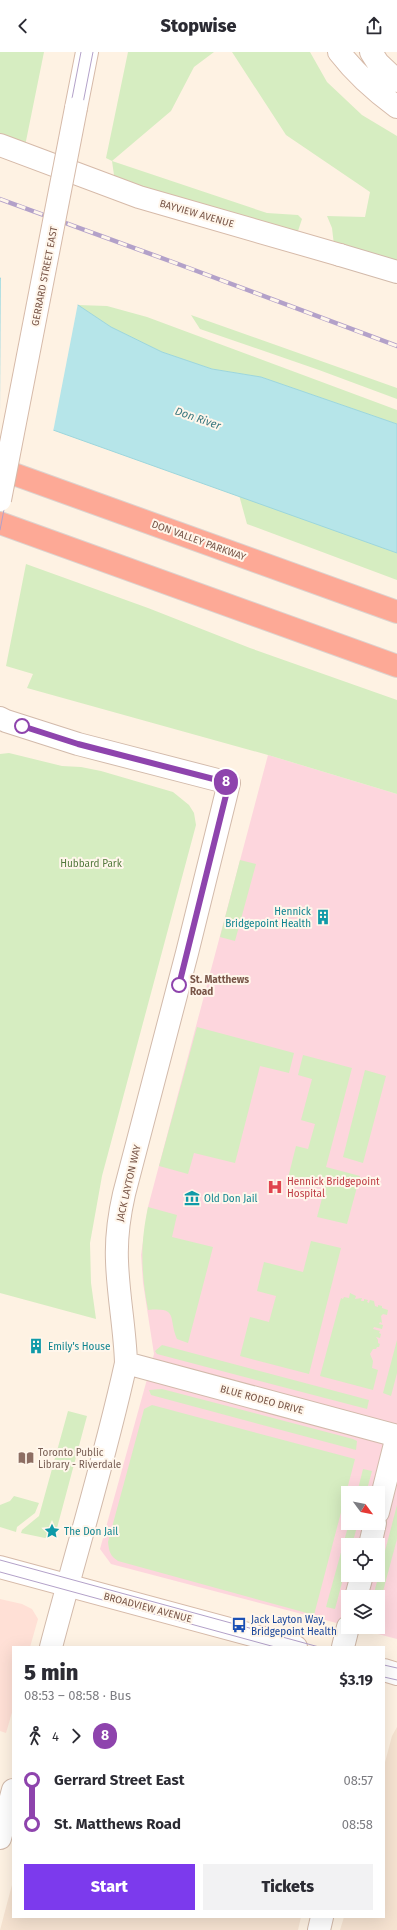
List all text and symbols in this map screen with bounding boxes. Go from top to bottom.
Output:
icon: back [12,15,34,37]
text: Stopwise [161,15,236,37]
icon: share [363,15,385,37]
street label: BAYVIEW AVENUE [158,198,235,230]
street label: GERRARD STREET EAST [29,225,61,327]
water label: Don River [173,405,223,433]
street label: DON VALLEY PARKWAY [150,518,248,564]
unlabelled marker [14,718,30,734]
line badge: 8 [213,769,239,795]
text: 8 [222,773,230,790]
park label: Hubbard Park [60,858,123,870]
place label: Hennick Bridgepoint Health [225,906,312,930]
building icon: Hennick Bridgepoint Health [314,908,332,926]
place label: St. Matthews Road [190,974,249,998]
marker: St. Matthews Road [171,977,187,993]
street label: JACK LAYTON WAY [114,1143,144,1223]
place label: Hennick Bridgepoint Hospital [287,1176,380,1200]
hospital icon: Hennick Bridgepoint Hospital [266,1178,284,1196]
museum icon: Old Don Jail [183,1189,201,1207]
place label: Old Don Jail [204,1193,258,1205]
building icon: Emily's House [27,1337,45,1355]
place label: Emily's House [48,1341,110,1353]
street label: BLUE RODEO DRIVE [219,1383,305,1417]
place label: Toronto Public Library - Riverdale [38,1447,121,1471]
library icon: Toronto Public Library - Riverdale [17,1449,35,1467]
north arrow [341,1486,385,1530]
map controls [341,1486,385,1634]
place icon: The Don Jail [43,1522,61,1540]
place label: The Don Jail [64,1526,118,1538]
button: locate [341,1538,385,1582]
street label: BROADVIEW AVENUE [102,1590,193,1626]
button: layers [341,1590,385,1634]
place label: Jack Layton Way, Bridgepoint Health [251,1614,337,1638]
bus stop icon: Jack Layton Way, Bridgepoint Health [230,1616,248,1634]
text: 5 min [24,1659,78,1686]
text: $3.19 [340,1671,373,1689]
text: 08:53 – 08:58 · Bus [24,1688,131,1703]
icon: walk [24,1725,46,1747]
icon: forward [65,1725,87,1747]
text: 8 [101,1727,109,1744]
text: 4 [52,1729,59,1744]
text: Gerrard Street East [54,1771,184,1789]
text: 08:57 [343,1773,373,1788]
text: St. Matthews Road [54,1815,181,1833]
text: 08:58 [342,1817,373,1832]
button: Start [24,1864,195,1910]
button: Tickets [203,1864,373,1910]

